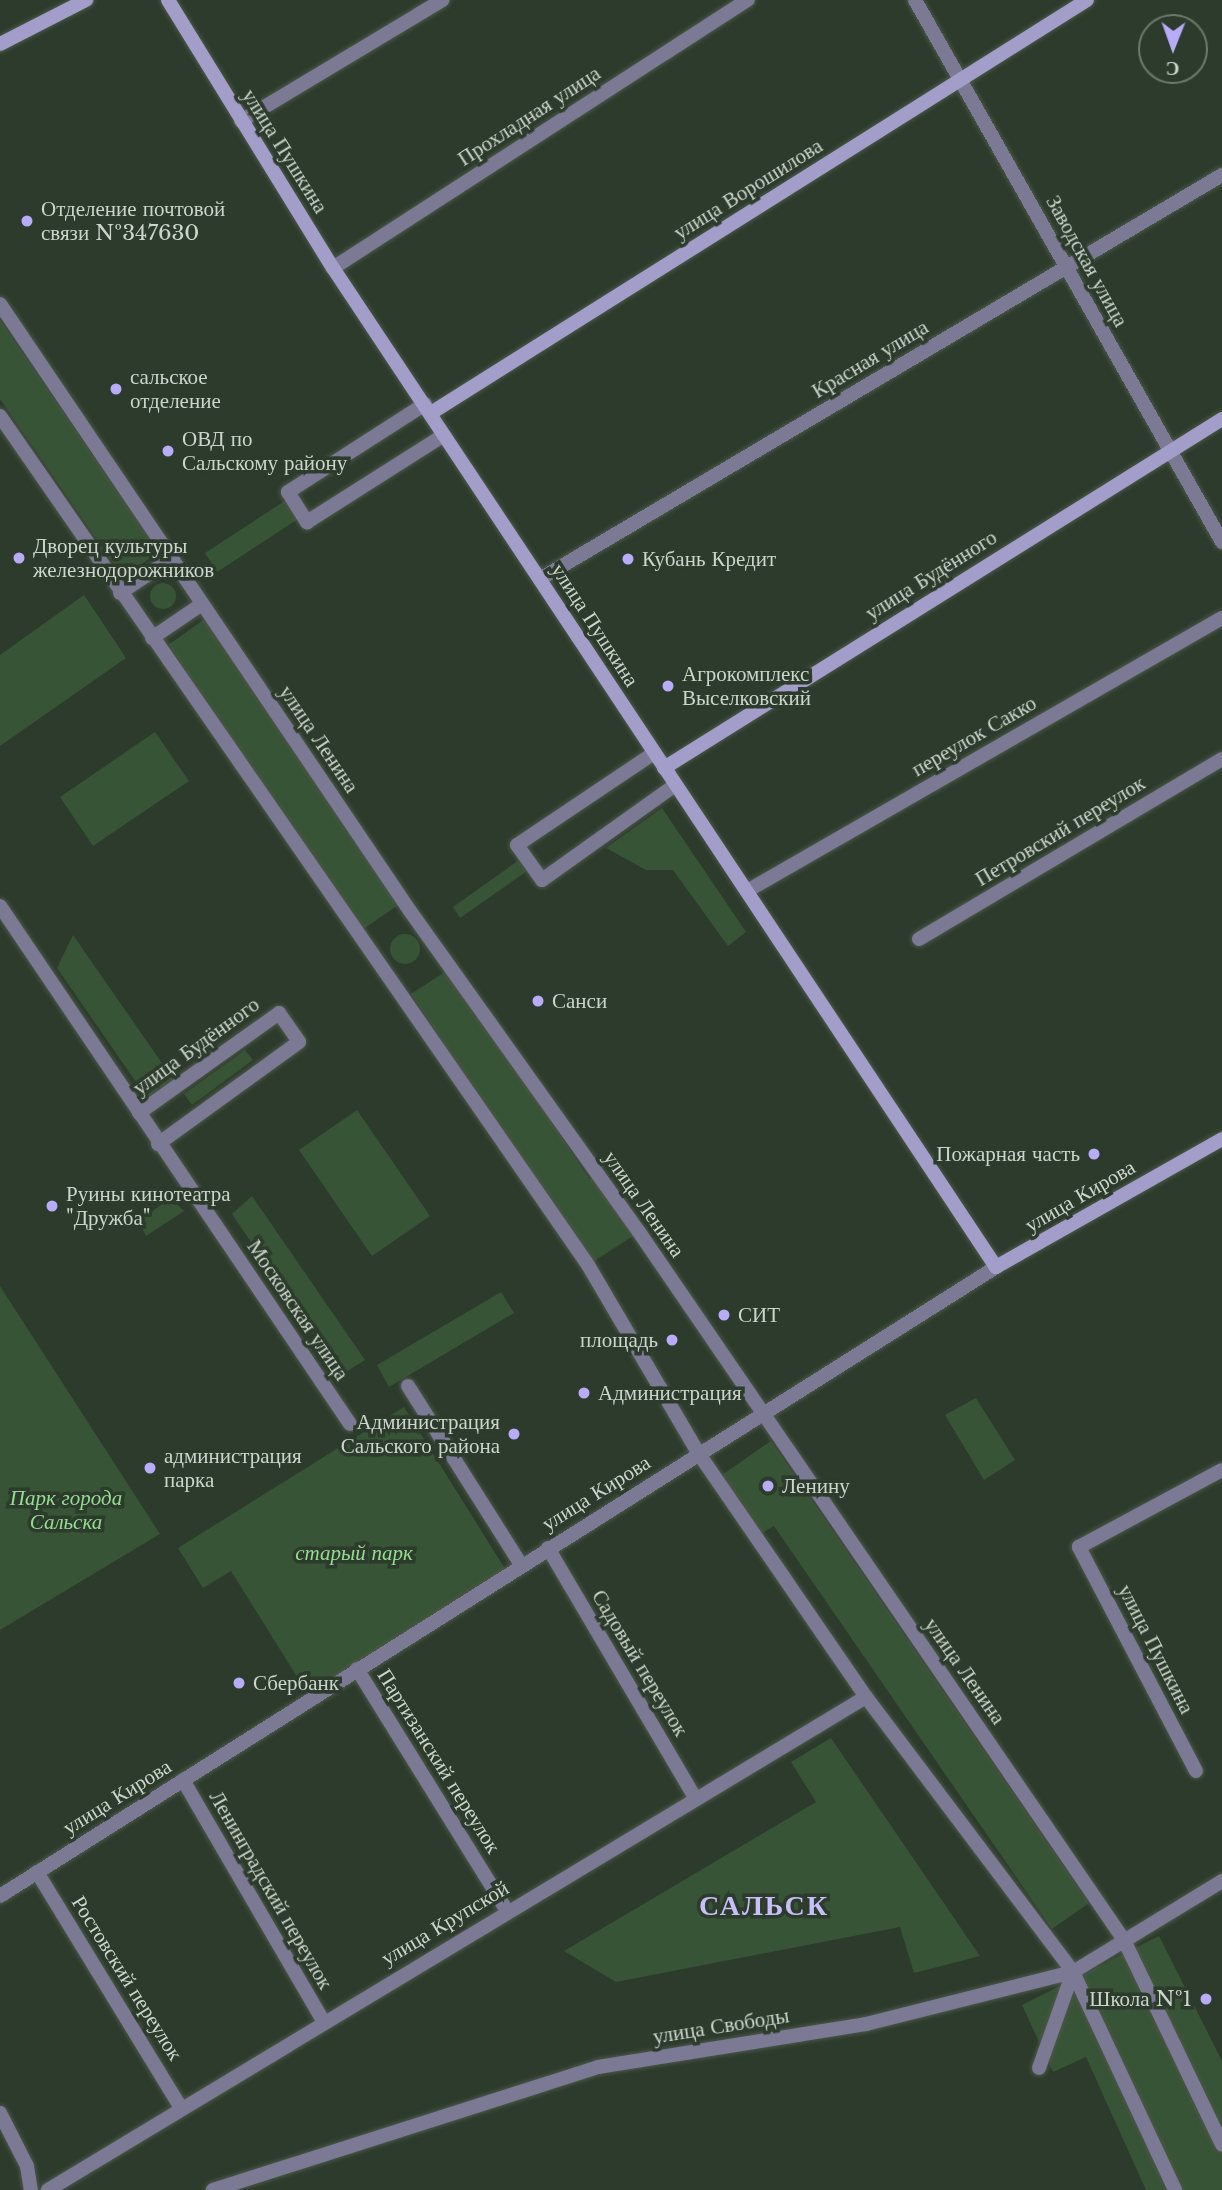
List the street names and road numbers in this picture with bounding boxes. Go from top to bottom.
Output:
street label: Прохладная улица [453,61,605,171]
street label: улица Пушкина [237,84,333,218]
street label: улица Ворошилова [669,133,827,245]
street label: Заводская улица [1041,191,1133,331]
street label: Красная улица [807,314,933,404]
street label: улица Будённого [861,525,1001,625]
street label: улица Пушкина [546,559,644,691]
street label: улица Ленина [274,680,364,798]
street label: переулок Сакко [907,690,1041,782]
street label: Петровский переулок [971,770,1149,892]
street label: улица Будённого [128,992,264,1100]
street label: улица Ленина [598,1146,690,1262]
street label: улица Кирова [1020,1154,1140,1238]
street label: Московская улица [242,1235,354,1385]
street label: улица Кирова [537,1450,655,1536]
street label: улица Пушкина [1113,1580,1199,1718]
street label: Садовый переулок [586,1585,694,1741]
street label: улица Ленина [919,1613,1011,1729]
street label: Партизанский переулок [372,1664,506,1858]
street label: улица Кирова [58,1754,176,1840]
street label: Ленинградский переулок [204,1786,338,1994]
street label: улица Крупской [377,1875,513,1971]
street label: Ростовский переулок [66,1891,188,2065]
street label: улица Свободы [651,2003,791,2049]

